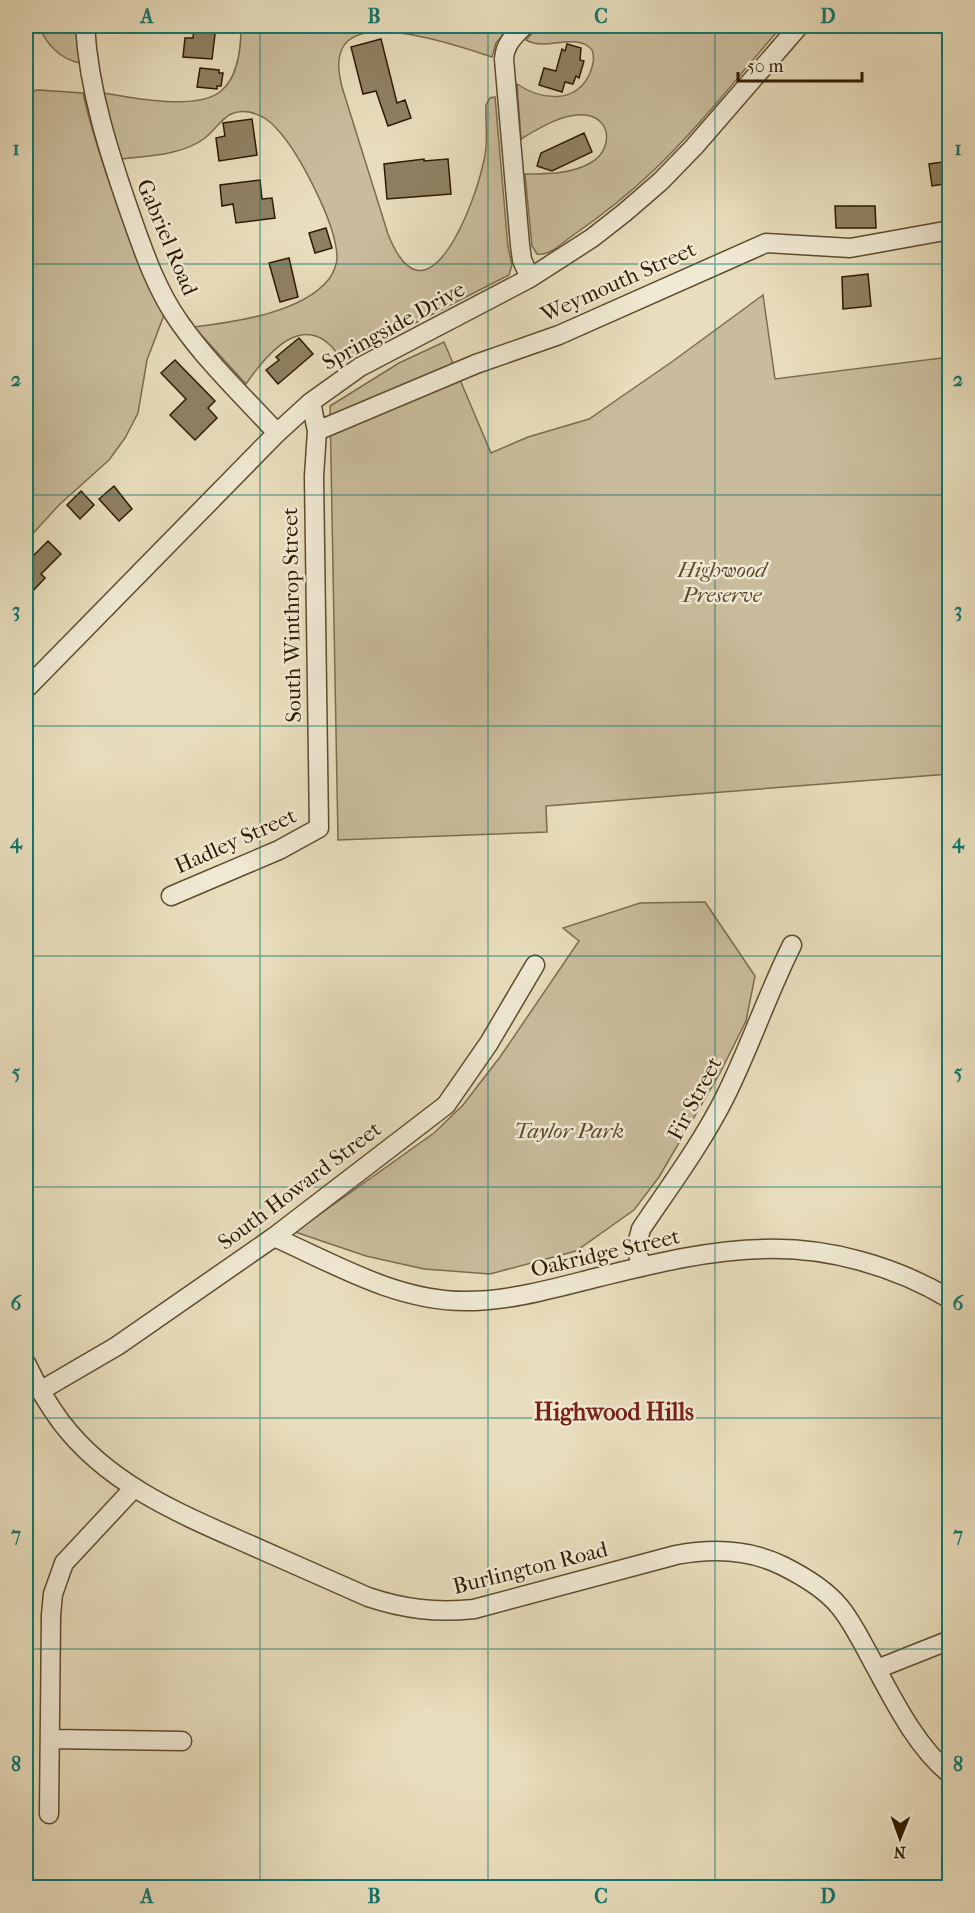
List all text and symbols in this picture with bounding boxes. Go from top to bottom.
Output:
text: A [139,5,155,28]
text: B [367,5,381,28]
text: C [594,5,608,28]
text: D [820,5,836,28]
scale bar [738,45,862,83]
text: 50 m [747,56,784,77]
text: 1 [12,137,20,160]
text: 1 [954,137,962,160]
street label: Gabriel Road [131,176,204,300]
street label: Weymouth Street [536,236,700,328]
street label: Springside Drive [317,276,470,376]
text: 2 [11,368,21,391]
text: 2 [953,368,963,391]
street label: South Winthrop Street [277,507,307,723]
park label: Highwood Preserve [677,557,769,608]
text: 3 [12,599,20,622]
text: 3 [954,599,962,622]
street label: Hadley Street [170,802,300,879]
text: 4 [9,830,23,854]
text: 4 [951,830,965,854]
street label: Fir Street [662,1052,728,1144]
text: 5 [12,1061,21,1084]
text: 5 [954,1061,963,1084]
street label: South Howard Street [213,1116,386,1256]
park label: Taylor Park [514,1118,624,1144]
street label: Oakridge Street [528,1223,682,1283]
text: 6 [11,1292,23,1315]
text: 6 [953,1292,965,1315]
district label: Highwood Hills [534,1398,694,1426]
text: 7 [10,1523,21,1546]
text: 7 [952,1523,963,1546]
street label: Burlington Road [450,1536,611,1600]
text: 8 [11,1753,21,1776]
text: 8 [953,1753,963,1776]
north arrow [870,1808,930,1868]
text: N [893,1843,906,1862]
text: A [139,1885,155,1908]
text: B [367,1885,381,1908]
text: C [594,1885,608,1908]
text: D [820,1885,836,1908]

